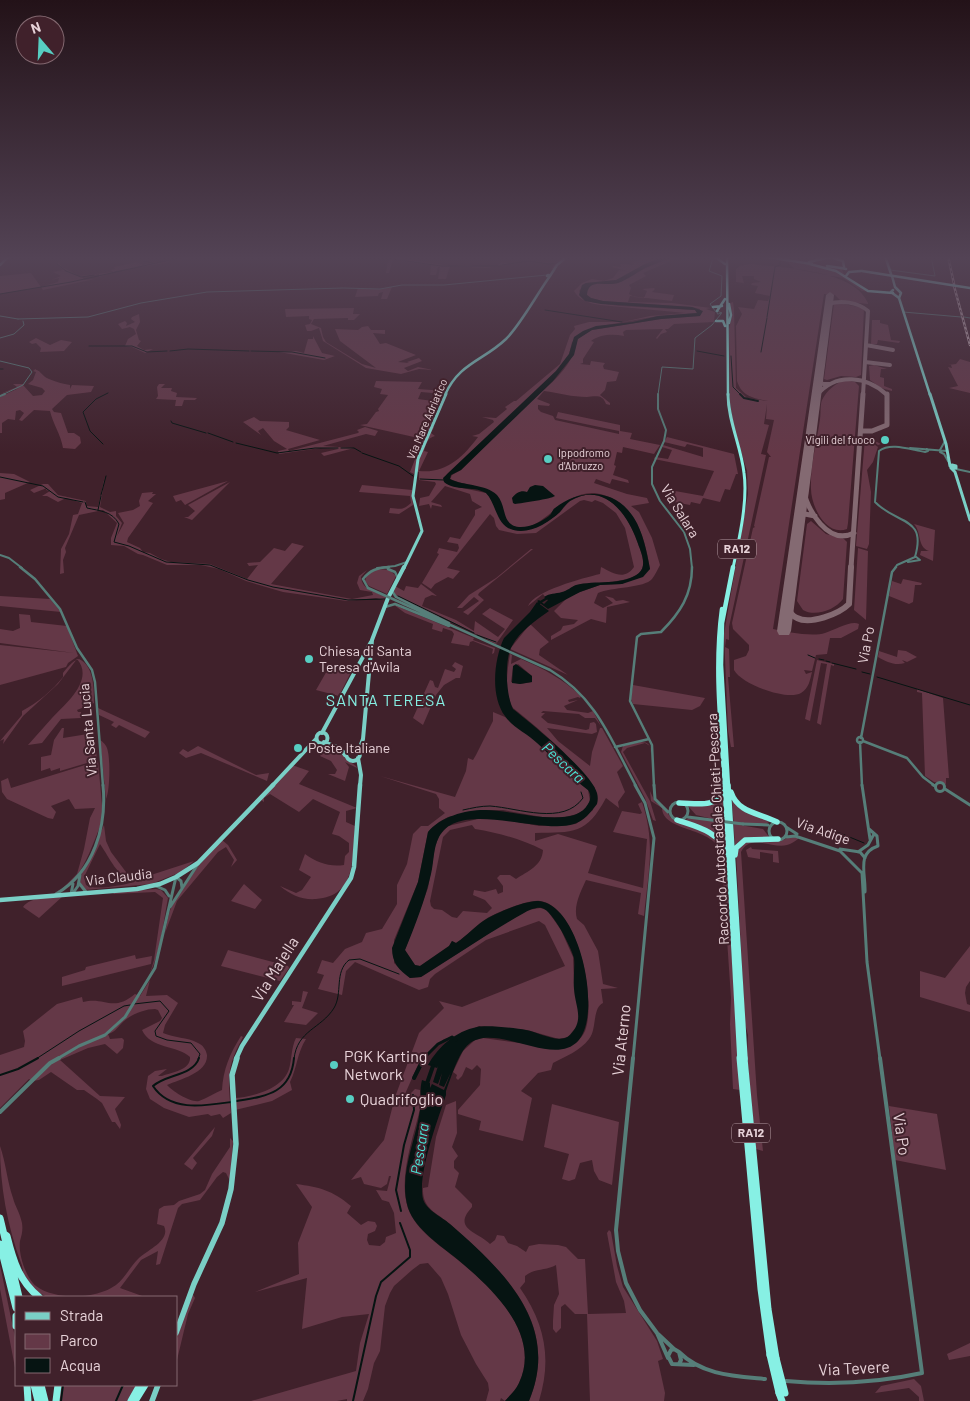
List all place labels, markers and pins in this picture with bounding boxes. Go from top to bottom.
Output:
place label: Vigili del fuoco [805,433,875,446]
marker: Vigili del fuoco [879,434,891,446]
place label: Ippodromo d'Abruzzo [558,446,610,472]
marker: Ippodromo d'Abruzzo [542,453,554,465]
place label: Chiesa di Santa Teresa d'Avila [319,642,412,675]
marker: Chiesa di Santa Teresa d'Avila [303,653,315,665]
place label: Poste Italiane [308,739,390,756]
marker: Poste Italiane [292,742,304,754]
place label: PGK Karting Network [344,1046,427,1083]
marker: PGK Karting Network [328,1059,340,1071]
place label: Quadrifoglio [360,1089,443,1108]
marker: Quadrifoglio [344,1093,356,1105]

